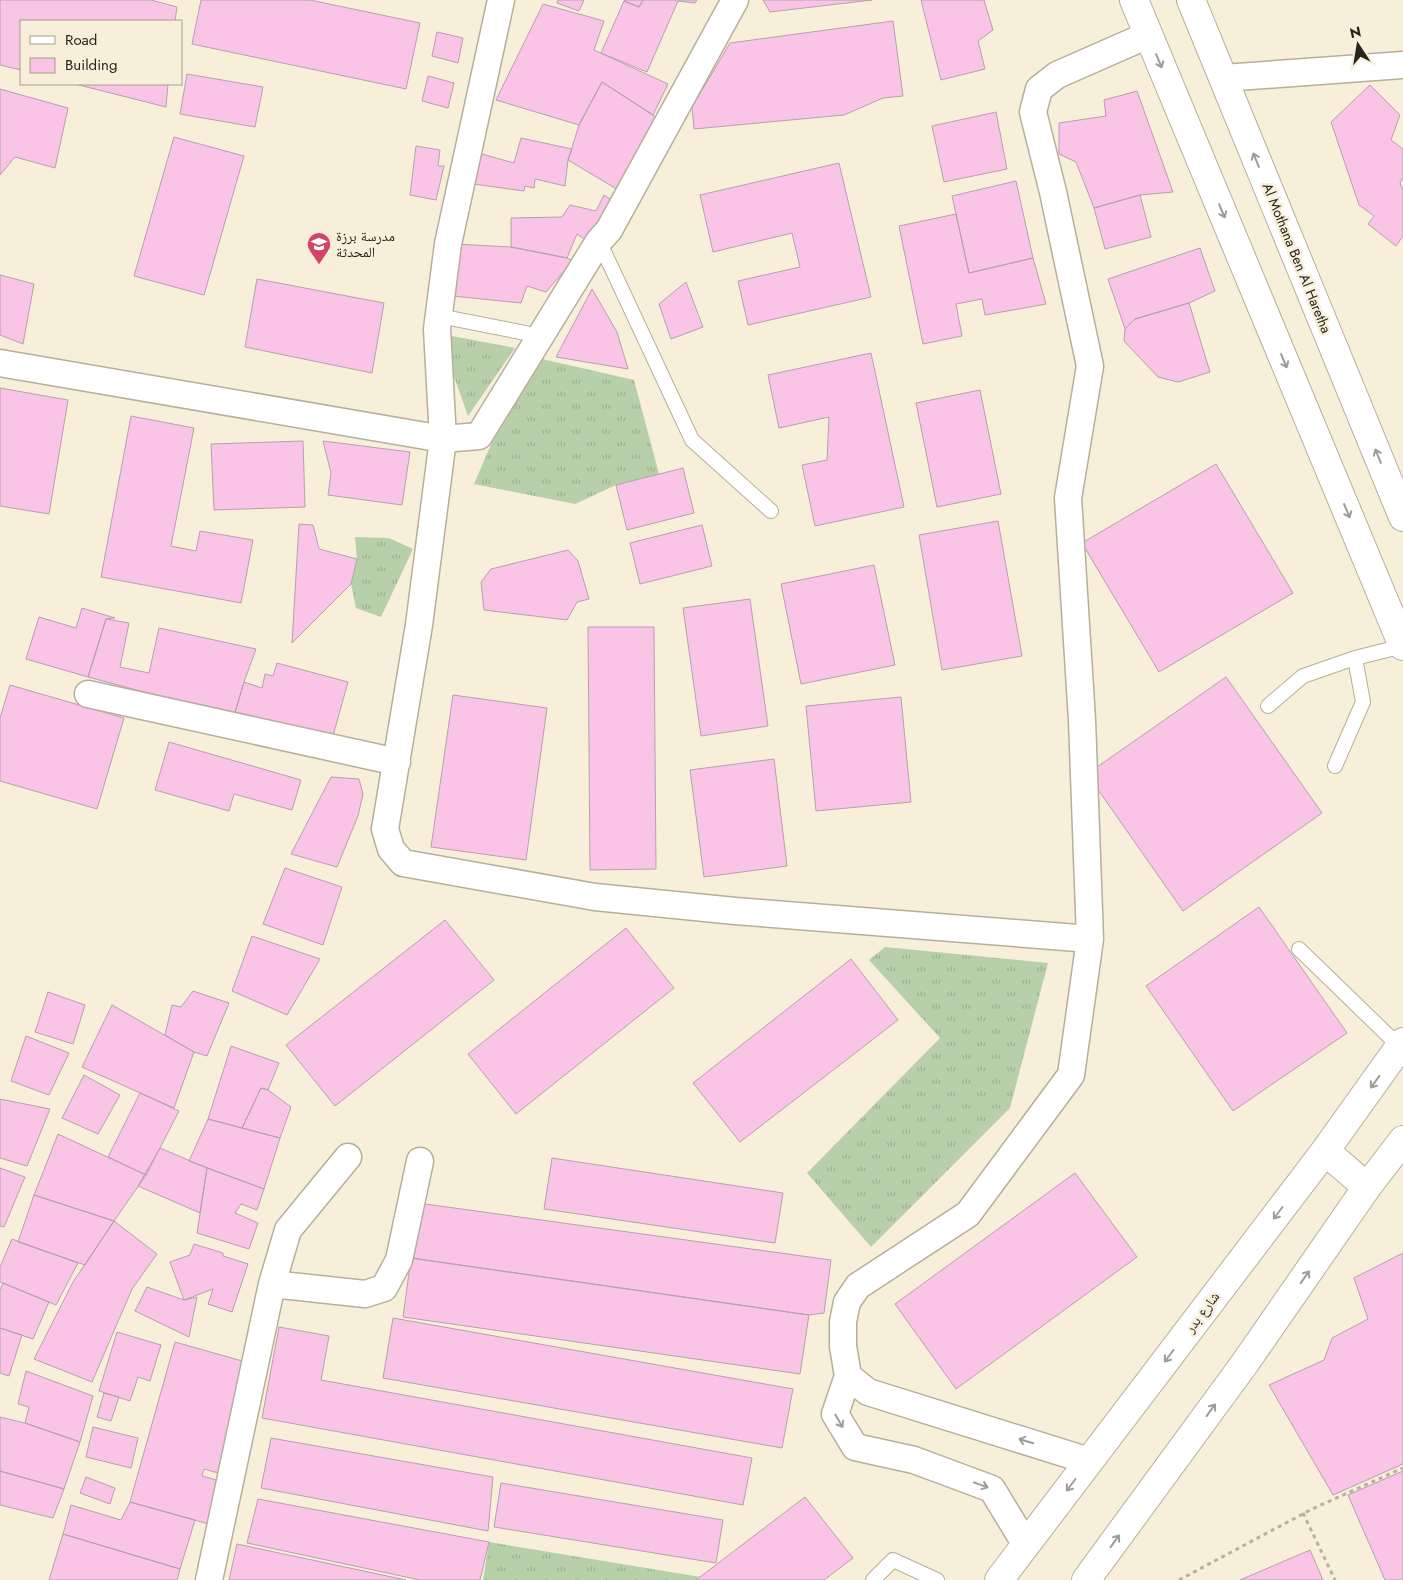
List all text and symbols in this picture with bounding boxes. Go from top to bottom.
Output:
legend [20,20,182,85]
north arrow [1333,20,1383,70]
text: N [1348,21,1363,43]
text: Road [65,29,97,51]
one-way arrow [1155,53,1165,68]
text: Building [65,54,117,76]
one-way arrow [1251,153,1261,168]
street label: Al Mothana Ben Al Haretha [1258,180,1336,336]
one-way arrow [1218,203,1227,218]
place label: مدرسة برزة المحدثة [336,226,395,262]
school or university icon: مدرسة برزة المحدثة [306,231,332,265]
one-way arrow [1280,353,1290,368]
one-way arrow [1373,449,1382,464]
one-way arrow [1343,503,1352,518]
one-way arrow [1369,1075,1380,1088]
one-way arrow [1273,1206,1283,1220]
one-way arrow [1300,1270,1310,1284]
street label: شارع بدر [1179,1287,1224,1337]
one-way arrow [1164,1349,1174,1363]
one-way arrow [1206,1403,1216,1417]
one-way arrow [834,1414,845,1428]
one-way arrow [1018,1436,1034,1446]
one-way arrow [1065,1478,1076,1491]
one-way arrow [973,1481,988,1490]
one-way arrow [1110,1534,1120,1548]

